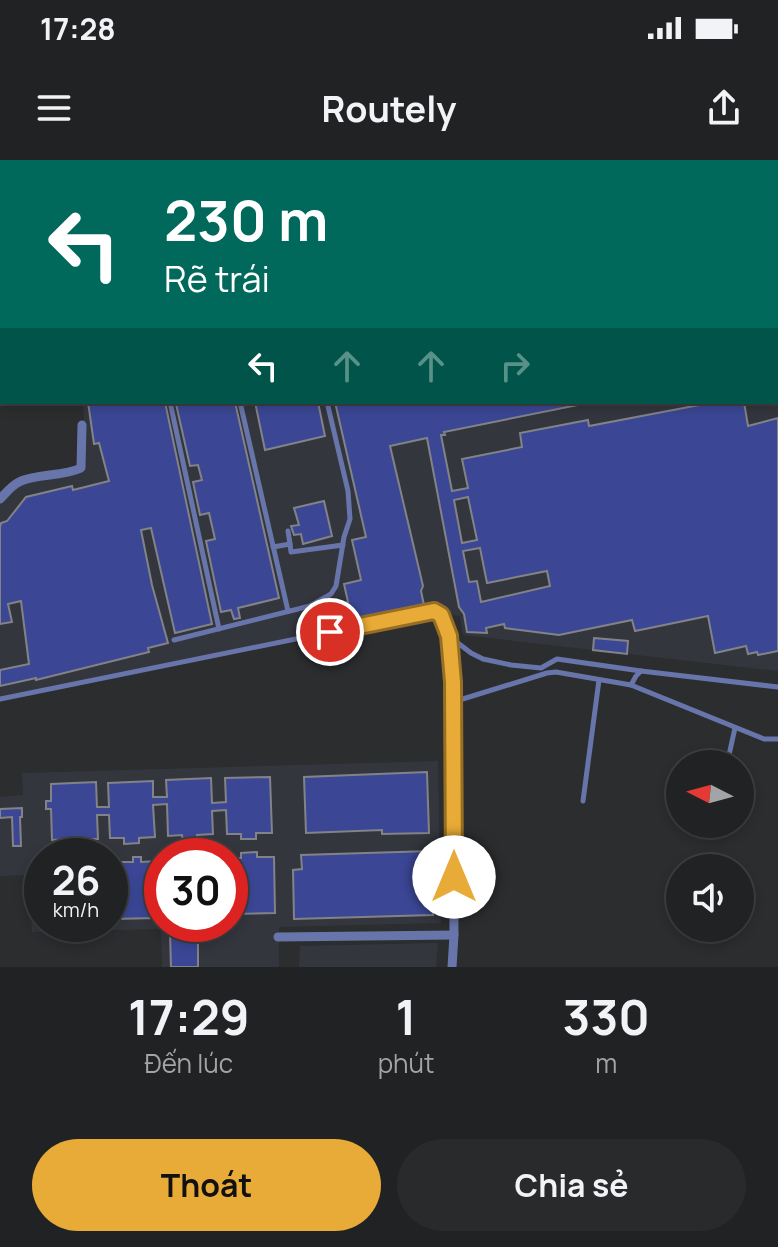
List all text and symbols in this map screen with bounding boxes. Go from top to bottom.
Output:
text: 17:28 [40,8,116,49]
text: Routely [321,84,457,133]
icon: menu [32,86,76,130]
icon: share [702,86,746,130]
text: 230 m [164,181,328,258]
icon: left [32,192,136,296]
text: Rẽ trái [164,254,270,303]
icon: left [241,344,285,388]
icon: ahead [325,344,369,388]
icon: ahead [409,344,453,388]
icon: right [493,344,537,388]
pin [296,598,364,666]
icon: arrive [308,610,352,654]
north arrow [666,750,754,838]
map controls [666,750,754,942]
position arrow [412,835,496,919]
speed limit sign: 30 [144,838,248,942]
text: 26 [52,852,100,907]
button: sound [666,854,754,942]
text: km/h [53,896,99,923]
text: 17:29 [128,984,250,1049]
text: 1 [396,984,417,1049]
text: 330 [562,984,650,1049]
text: Đến lúc [145,1045,233,1081]
text: phút [378,1045,434,1081]
text: m [595,1045,617,1081]
button: Thoát [32,1139,381,1231]
button: Chia sẻ [397,1139,746,1231]

